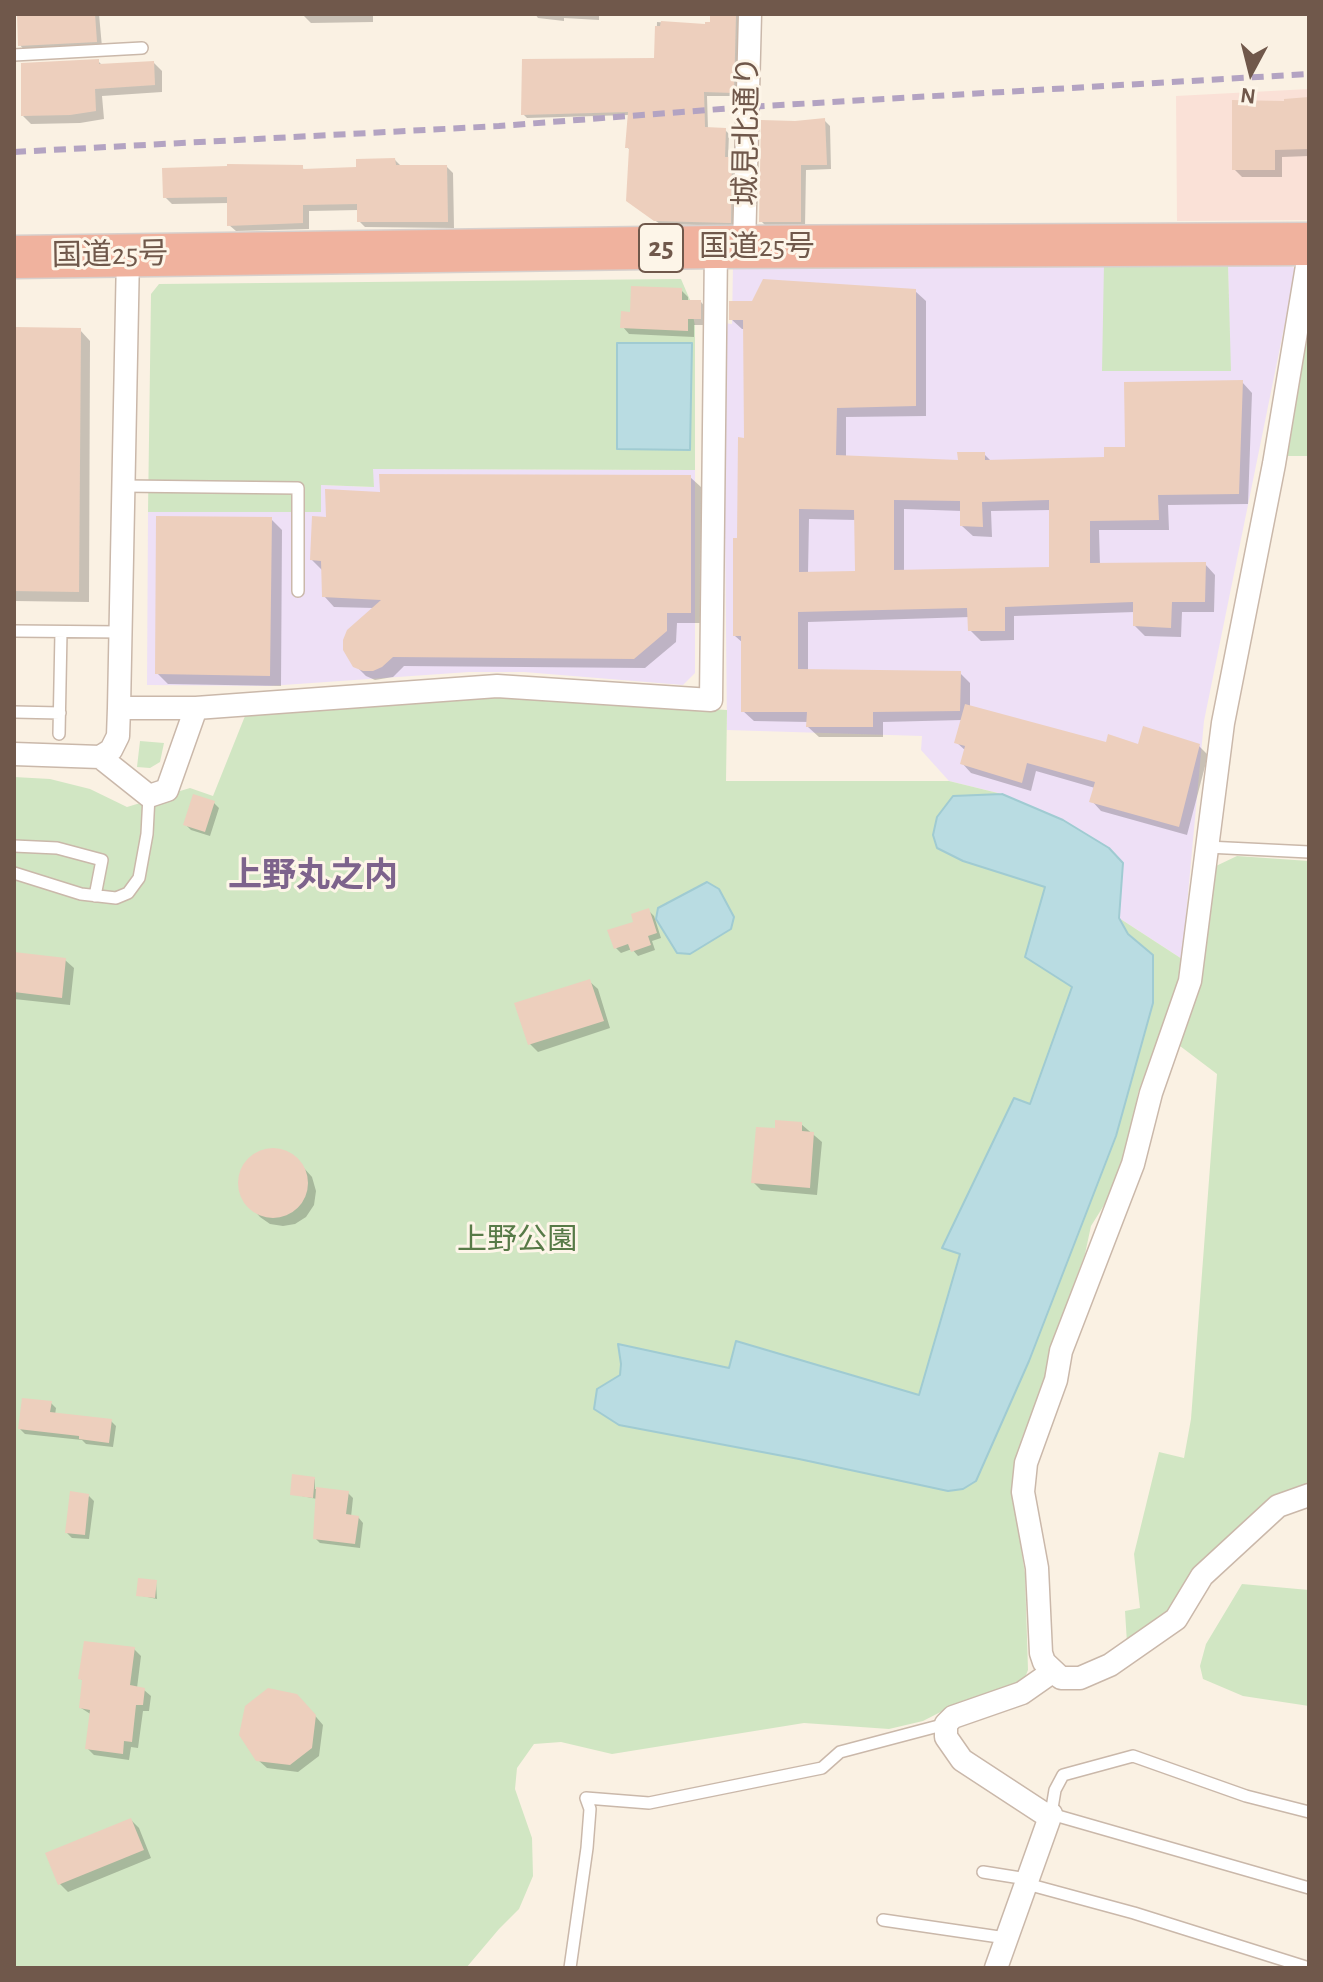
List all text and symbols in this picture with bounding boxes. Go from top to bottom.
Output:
north arrow [1211,32,1291,112]
street label: 城見北通り [728,56,766,206]
text: N [1239,84,1257,108]
road number: 25 [639,224,683,272]
street label: 国道25号 [699,229,815,265]
street label: 国道25号 [52,236,168,274]
district label: 上野丸之内 [228,856,398,896]
park label: 上野公園 [457,1222,577,1258]

